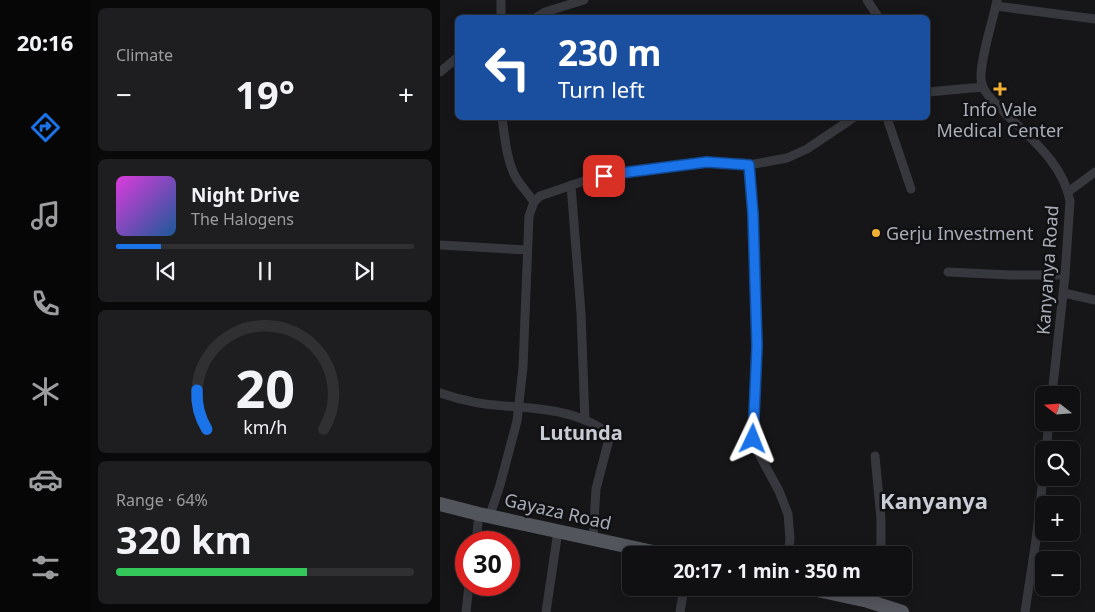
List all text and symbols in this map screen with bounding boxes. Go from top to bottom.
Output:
text: 20:16 [17,27,73,57]
text: 230 m [558,29,661,76]
icon: left [475,35,540,100]
text: Climate [116,44,173,66]
text: 19° [235,68,295,120]
text: Turn left [558,74,645,104]
text: − [116,75,132,113]
text: + [398,75,414,113]
marker: Info Vale Medical Center [993,82,1007,96]
place label: Info Vale Medical Center [937,97,1064,142]
icon: directions [28,110,63,145]
pin [583,155,625,197]
icon: arrive [590,162,618,190]
text: Night Drive [191,182,300,208]
icon: music [28,198,63,233]
street label: Kanyanya Road [1030,204,1064,336]
text: The Halogens [191,208,294,230]
place label: Gerju Investment [886,221,1034,245]
marker: Gerju Investment [870,227,882,239]
icon: previous [152,257,180,285]
icon: pause [251,257,279,285]
icon: next [350,257,378,285]
icon: phone [28,286,63,321]
text: 20 [235,352,295,423]
icon: climate [28,374,63,409]
north arrow [1035,386,1080,431]
map controls [1035,386,1080,596]
position arrow [726,412,778,464]
text: km/h [243,415,287,439]
district label: Lutunda [539,419,623,446]
button: search [1035,441,1080,486]
icon: car [28,462,63,497]
district label: Kanyanya [880,485,988,515]
street label: Gayaza Road [502,487,614,535]
text: Range · 64% [116,489,208,511]
button: + [1035,496,1080,541]
text: 320 km [116,513,252,565]
speed limit sign: 30 [455,531,520,596]
icon: filters [28,550,63,585]
button: − [1035,551,1080,596]
text: 20:17 · 1 min · 350 m [673,558,861,584]

